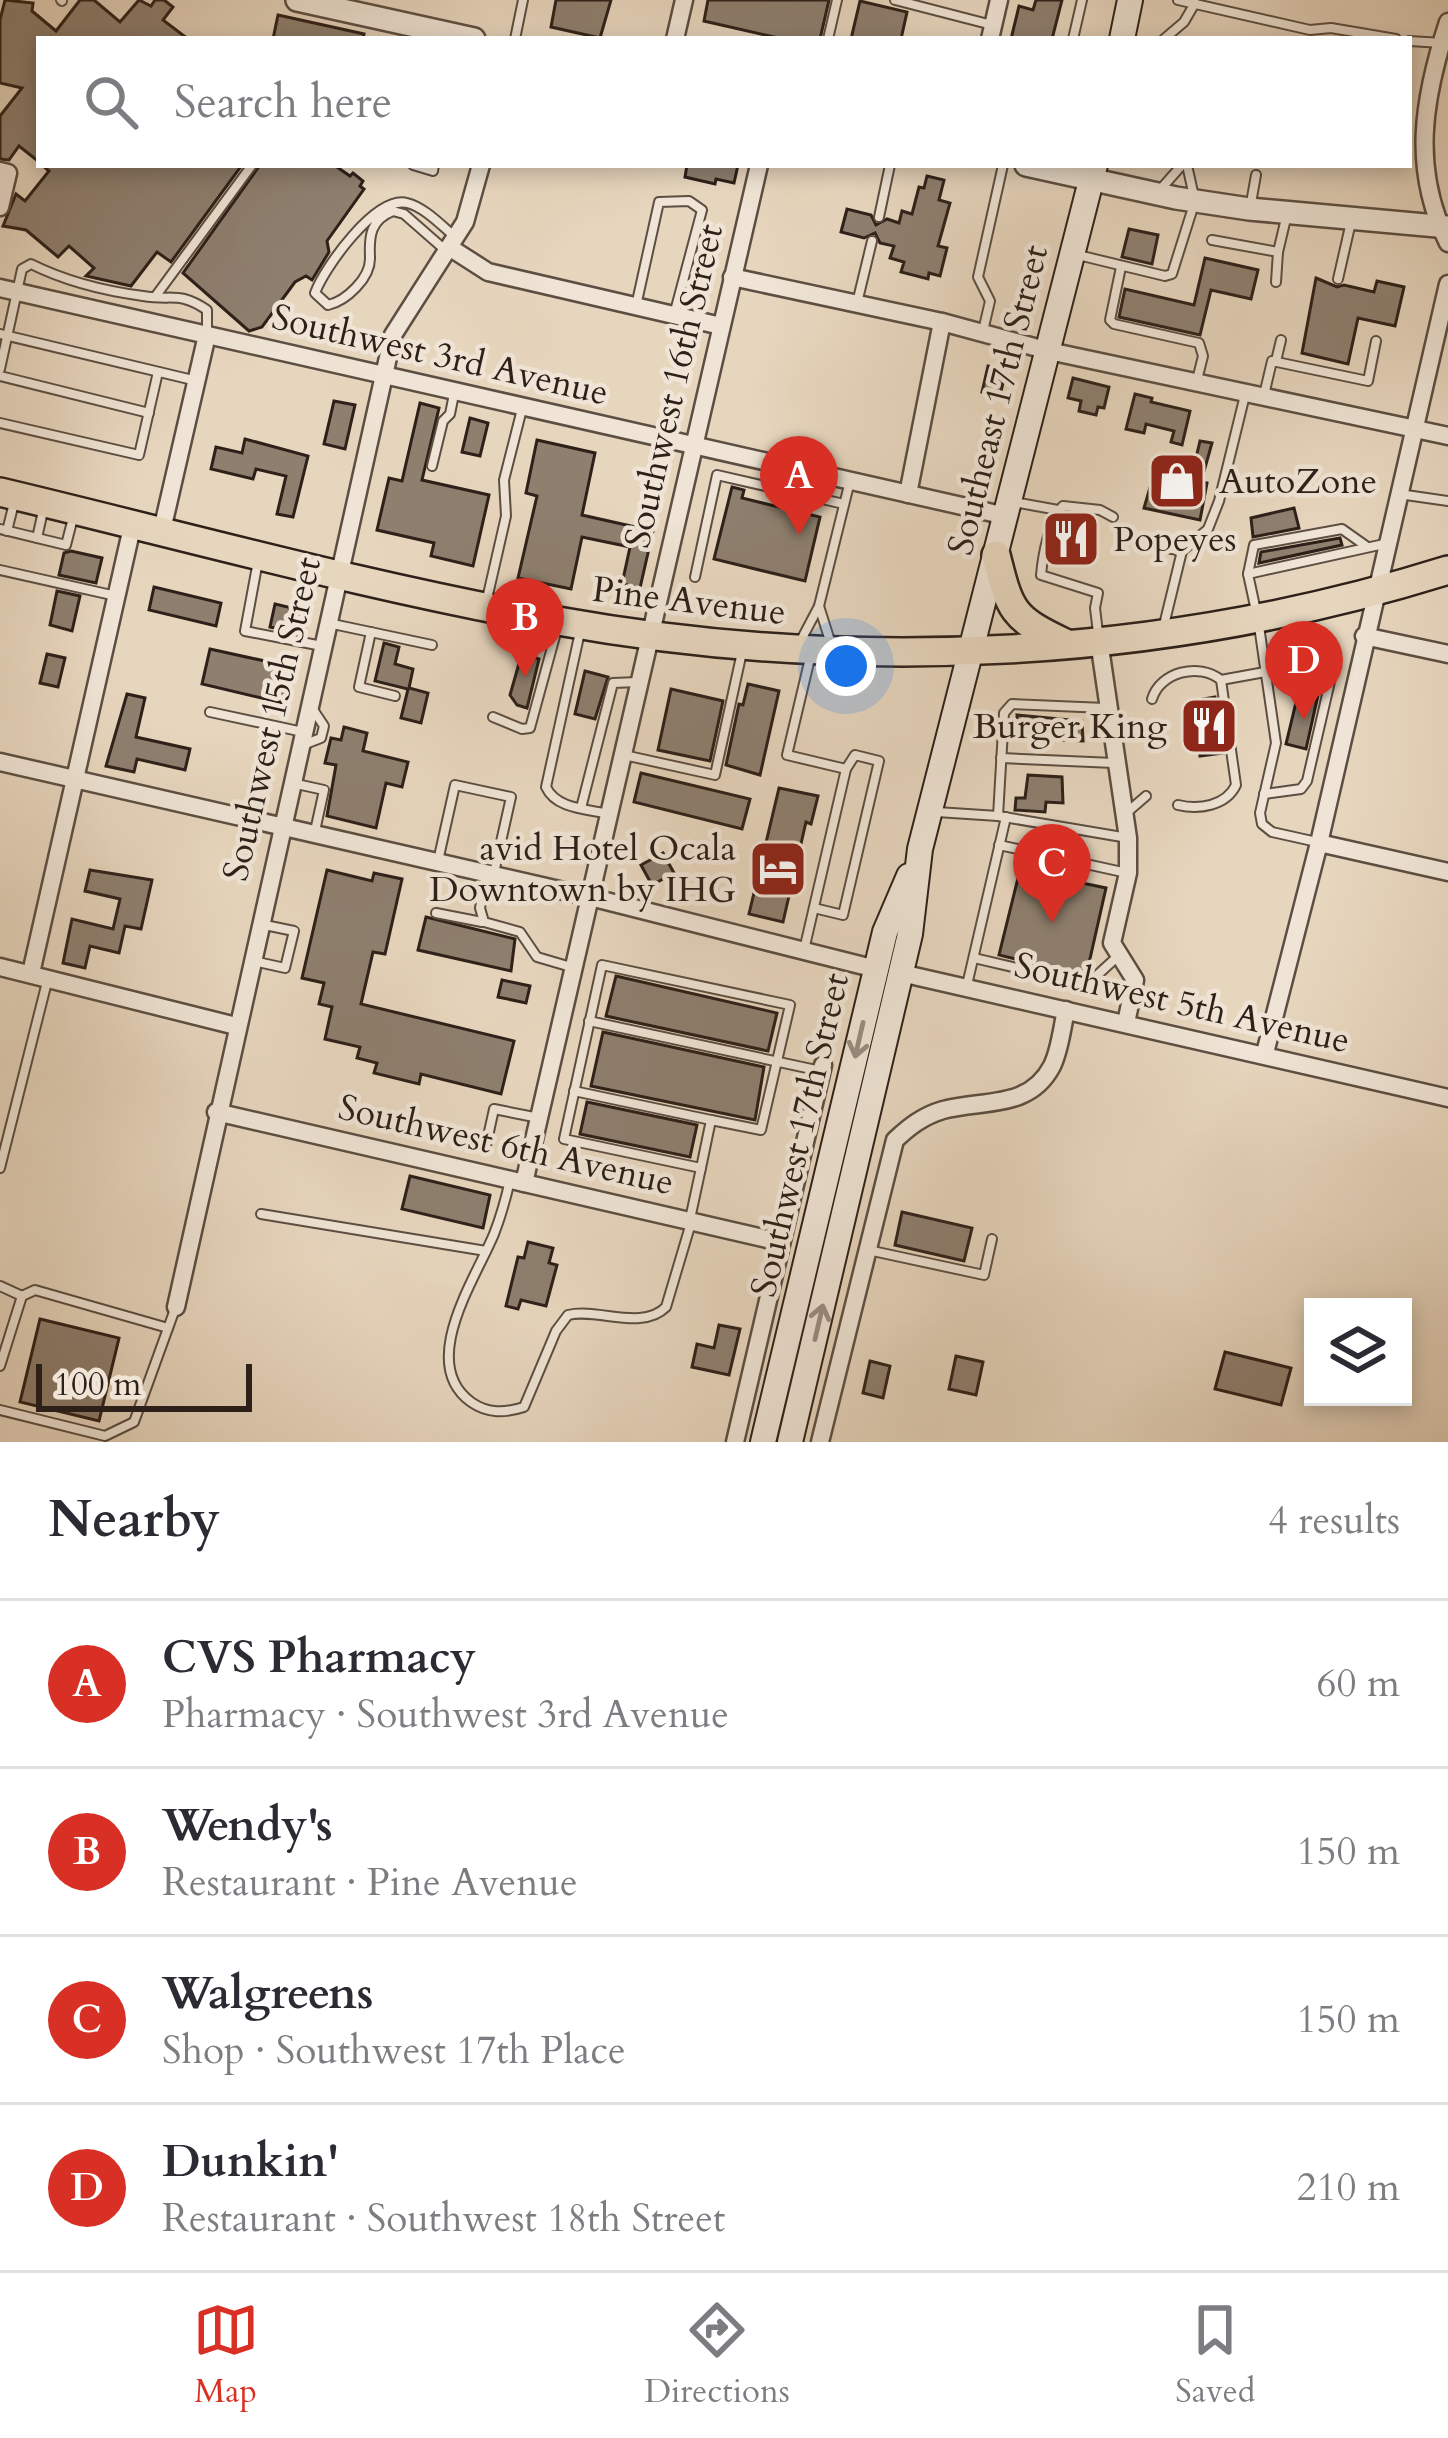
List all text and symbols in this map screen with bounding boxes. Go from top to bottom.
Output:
search box [36,36,1412,168]
icon: search [78,69,144,135]
text: Search here [174,72,392,133]
street label: Southwest 16th Street [613,219,735,553]
street label: Southeast 17th Street [936,240,1060,560]
street label: Southwest 3rd Avenue [267,292,613,418]
pin: A [760,436,838,535]
shop icon: AutoZone [1146,450,1208,512]
place label: AutoZone [1219,457,1377,506]
restaurant icon: Popeyes [1040,508,1102,570]
place label: Popeyes [1113,515,1237,564]
street label: Southwest 15th Street [211,552,333,886]
street label: Pine Avenue [589,565,789,637]
pin: B [486,578,564,677]
pin: D [1265,621,1343,720]
your location [816,636,876,696]
restaurant icon: Burger King [1178,695,1240,757]
place label: Burger King [973,702,1168,751]
place label: avid Hotel Ocala Downtown by IHG [429,824,736,914]
pin: C [1013,824,1091,923]
hotel icon: avid Hotel Ocala Downtown by IHG [747,838,809,900]
street label: Southwest 5th Avenue [1010,941,1354,1065]
street label: Southwest 17th Street [739,968,861,1302]
one-way arrow [847,1020,869,1058]
street label: Southwest 6th Avenue [334,1083,678,1207]
map controls [1304,1298,1412,1406]
button: layers [1304,1298,1412,1406]
one-way arrow [808,1304,831,1342]
scale bar [36,1358,252,1411]
text: 100 m [54,1362,141,1407]
text: Nearby [48,1485,220,1555]
text: 4 results [1268,1494,1400,1547]
text: CVS Pharmacy [162,1627,476,1688]
text: A [72,1657,102,1710]
text: 60 m [1317,1657,1400,1710]
text: Pharmacy · Southwest 3rd Avenue [162,1688,729,1741]
text: Wendy's [162,1795,333,1856]
text: B [73,1825,101,1878]
text: 150 m [1297,1825,1400,1878]
text: Restaurant · Pine Avenue [162,1856,578,1909]
text: Walgreens [162,1963,374,2024]
text: C [72,1993,102,2046]
text: 150 m [1297,1993,1400,2046]
text: Shop · Southwest 17th Place [162,2024,626,2077]
text: Dunkin' [162,2131,339,2192]
text: D [70,2161,104,2214]
text: 210 m [1297,2161,1400,2214]
text: Restaurant · Southwest 18th Street [162,2192,725,2245]
tab: Map [193,2297,259,2414]
tab: Directions [644,2297,790,2414]
tab: Saved [1175,2297,1255,2414]

